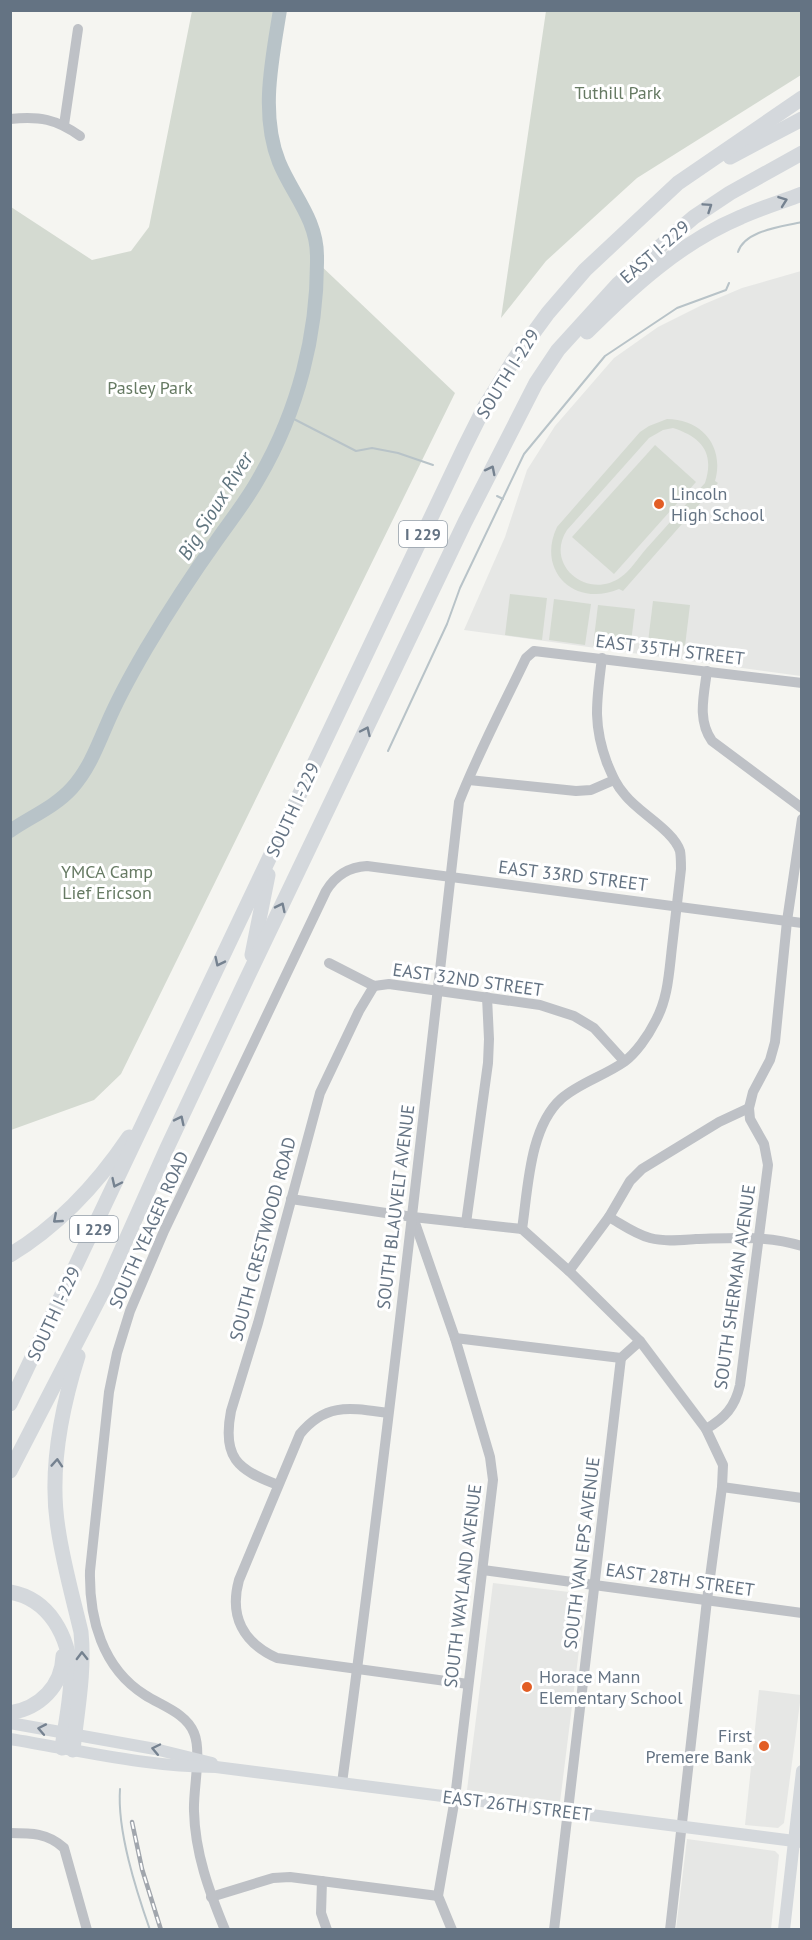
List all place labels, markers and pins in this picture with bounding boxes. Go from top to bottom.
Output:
place label: Lincoln High School [671,482,765,526]
marker: Lincoln High School [652,497,666,511]
place label: Horace Mann Elementary School [539,1665,683,1709]
marker: Horace Mann Elementary School [520,1680,534,1694]
place label: First Premere Bank [646,1724,752,1768]
marker: First Premere Bank [757,1739,771,1753]

